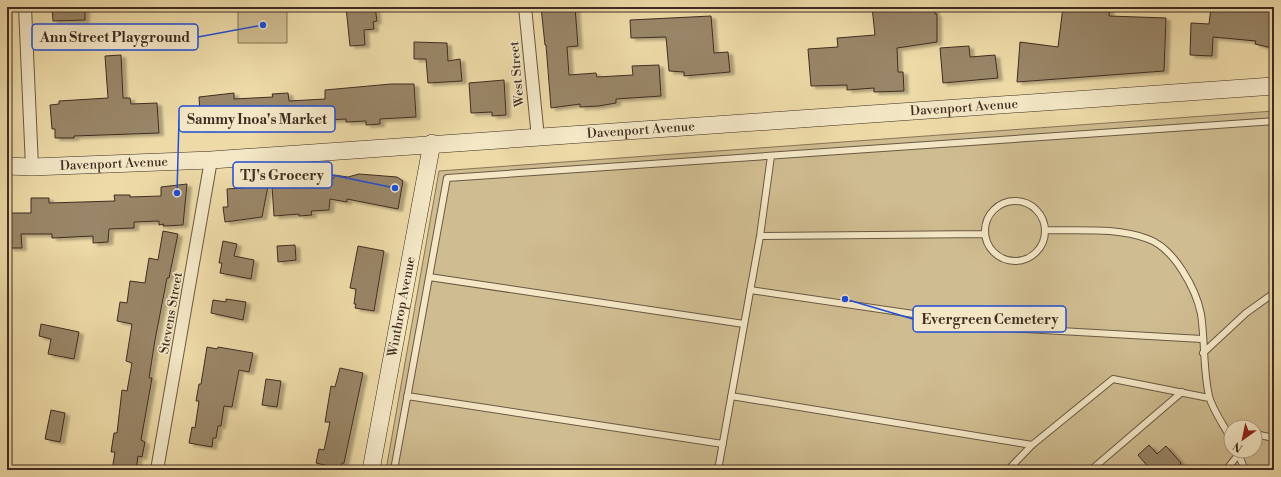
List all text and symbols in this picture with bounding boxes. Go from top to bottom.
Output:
callout: Ann Street Playground [32,24,198,50]
text: Ann Street Playground [39,29,190,47]
street label: West Street [506,40,528,109]
street label: Davenport Avenue [909,96,1019,119]
callout: Sammy Inoa's Market [179,106,335,132]
text: Sammy Inoa's Market [187,111,328,129]
street label: Davenport Avenue [586,118,696,142]
street label: Davenport Avenue [60,154,169,174]
callout: TJ's Grocery [233,162,332,188]
text: TJ's Grocery [240,167,325,185]
street label: Winthrop Avenue [384,255,419,359]
street label: Stevens Street [156,270,186,355]
callout: Evergreen Cemetery [913,306,1066,332]
text: Evergreen Cemetery [921,311,1060,329]
north arrow [1223,419,1263,459]
text: N [1230,438,1246,455]

